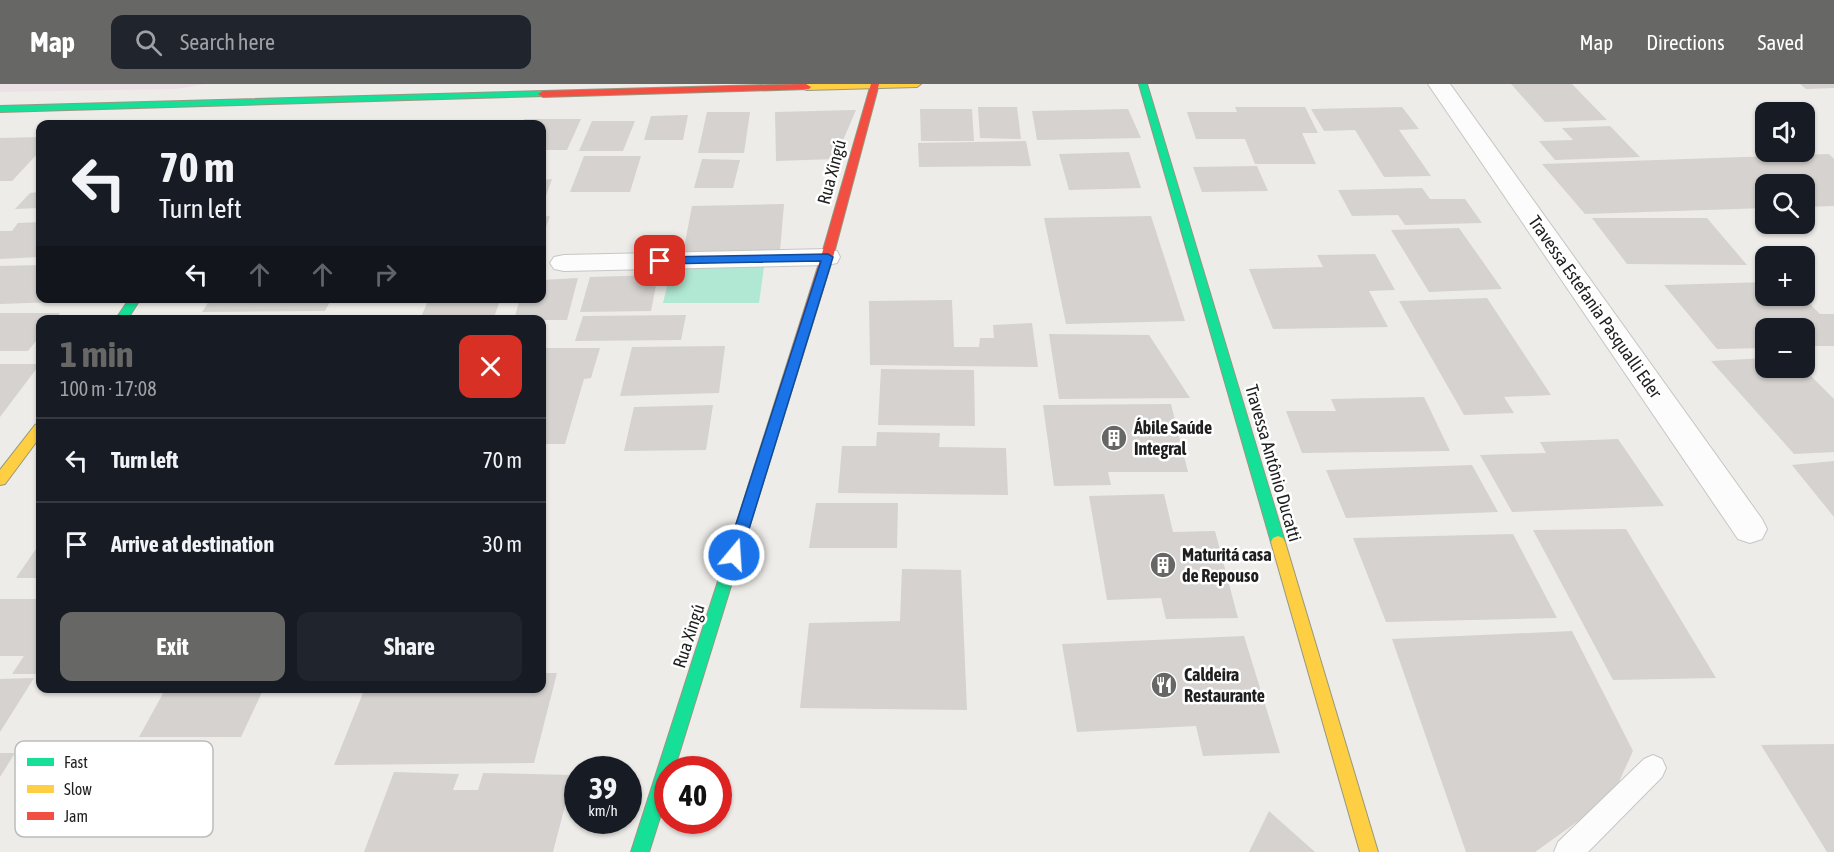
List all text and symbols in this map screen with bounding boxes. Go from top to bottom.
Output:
search box [111,15,531,69]
text: Map [30,26,75,58]
icon: search [132,26,165,59]
text: Search here [180,29,275,55]
text: Map [1579,30,1613,54]
text: Directions [1646,30,1725,54]
text: Saved [1758,30,1804,54]
map controls [1755,102,1815,378]
button: sound [1755,102,1815,162]
street label: Rua Xingú [813,137,850,206]
text: 70 m [159,143,234,191]
icon: left [60,144,138,222]
button: search [1755,174,1815,234]
text: Turn left [159,193,242,224]
street label: Travessa Estefania Pasqualli Eder [1524,211,1667,403]
pin [634,235,685,286]
icon: arrive [643,244,676,277]
button: + [1755,246,1815,306]
icon: left [180,258,213,291]
icon: ahead [243,258,276,291]
icon: ahead [306,258,339,291]
icon: right [369,258,402,291]
button: − [1755,318,1815,378]
text: 1 min [60,333,134,375]
button: close [459,335,522,398]
text: 100 m · 17:08 [60,377,157,400]
street label: Travessa Antônio Ducatti [1241,382,1306,544]
place label: Ábile Saúde Integral [1133,417,1212,459]
building icon: Ábile Saúde Integral [1099,423,1129,453]
icon: left [60,444,93,477]
text: Turn left [111,447,178,473]
text: 70 m [482,447,522,473]
position arrow [702,523,766,587]
icon: arrive [60,528,93,561]
text: Arrive at destination [111,531,274,557]
text: 30 m [482,531,522,557]
place label: Maturitá casa de Repouso [1182,544,1272,586]
building icon: Maturitá casa de Repouso [1148,550,1178,580]
street label: Rua Xingú [668,601,709,670]
button: Exit [60,612,285,681]
button: Share [297,612,522,681]
place label: Caldeira Restaurante [1184,664,1265,706]
restaurant icon: Caldeira Restaurante [1149,670,1179,700]
legend [15,741,213,837]
text: Fast [64,753,88,771]
speed limit sign: 40 [654,756,732,834]
text: 39 [589,771,617,805]
text: Slow [64,780,92,798]
text: km/h [588,802,618,819]
text: Jam [64,807,88,825]

